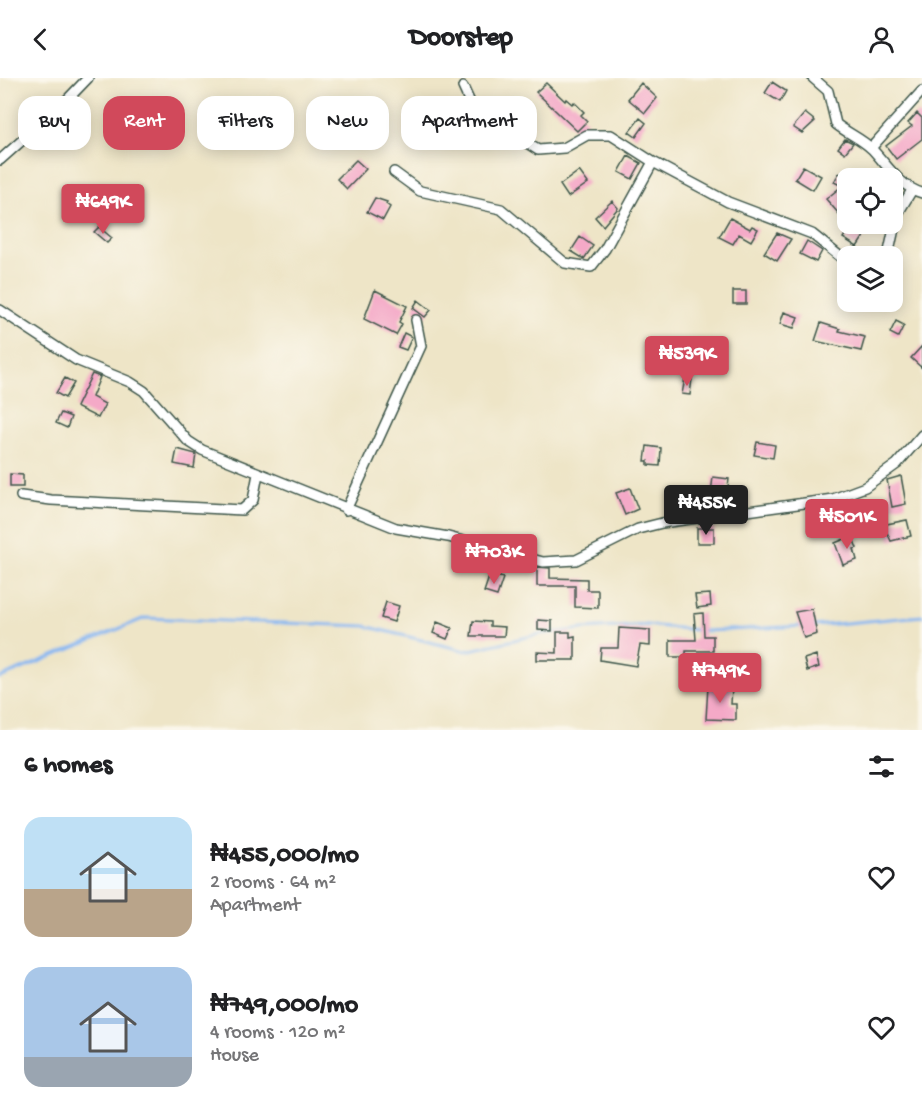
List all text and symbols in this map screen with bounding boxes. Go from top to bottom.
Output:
icon: back [24,23,57,56]
text: Doorstep [409,23,513,55]
icon: person [865,23,898,56]
chip: Buy [18,96,91,150]
chip: Rent [103,96,185,150]
chip: Filters [197,96,294,150]
chip: New [306,96,389,150]
chip: Apartment [401,96,537,150]
map controls [837,168,903,312]
button: locate [837,168,903,234]
pin: ₦649K [61,184,145,235]
text: ₦649K [75,192,131,215]
button: layers [837,246,903,312]
pin: ₦539K [645,336,729,387]
text: ₦539K [659,344,715,367]
pin: ₦455K [664,485,748,536]
text: ₦455K [678,493,734,516]
pin: ₦501K [805,499,889,550]
text: ₦501K [819,507,875,530]
pin: ₦703K [452,534,536,585]
text: ₦703K [465,542,523,565]
pin: ₦749K [678,653,762,704]
text: ₦749K [692,661,748,684]
icon: filters [865,750,898,783]
text: 6 homes [24,751,112,782]
icon: home [72,841,144,913]
text: ₦455,000/mo [210,841,359,872]
icon: heart [865,861,898,894]
text: 2 rooms · 64 m² [210,872,336,895]
text: Apartment [210,895,300,918]
icon: home [72,991,144,1063]
text: ₦749,000/mo [210,991,358,1022]
icon: heart [865,1011,898,1044]
text: 4 rooms · 120 m² [210,1022,345,1045]
text: House [210,1045,259,1068]

